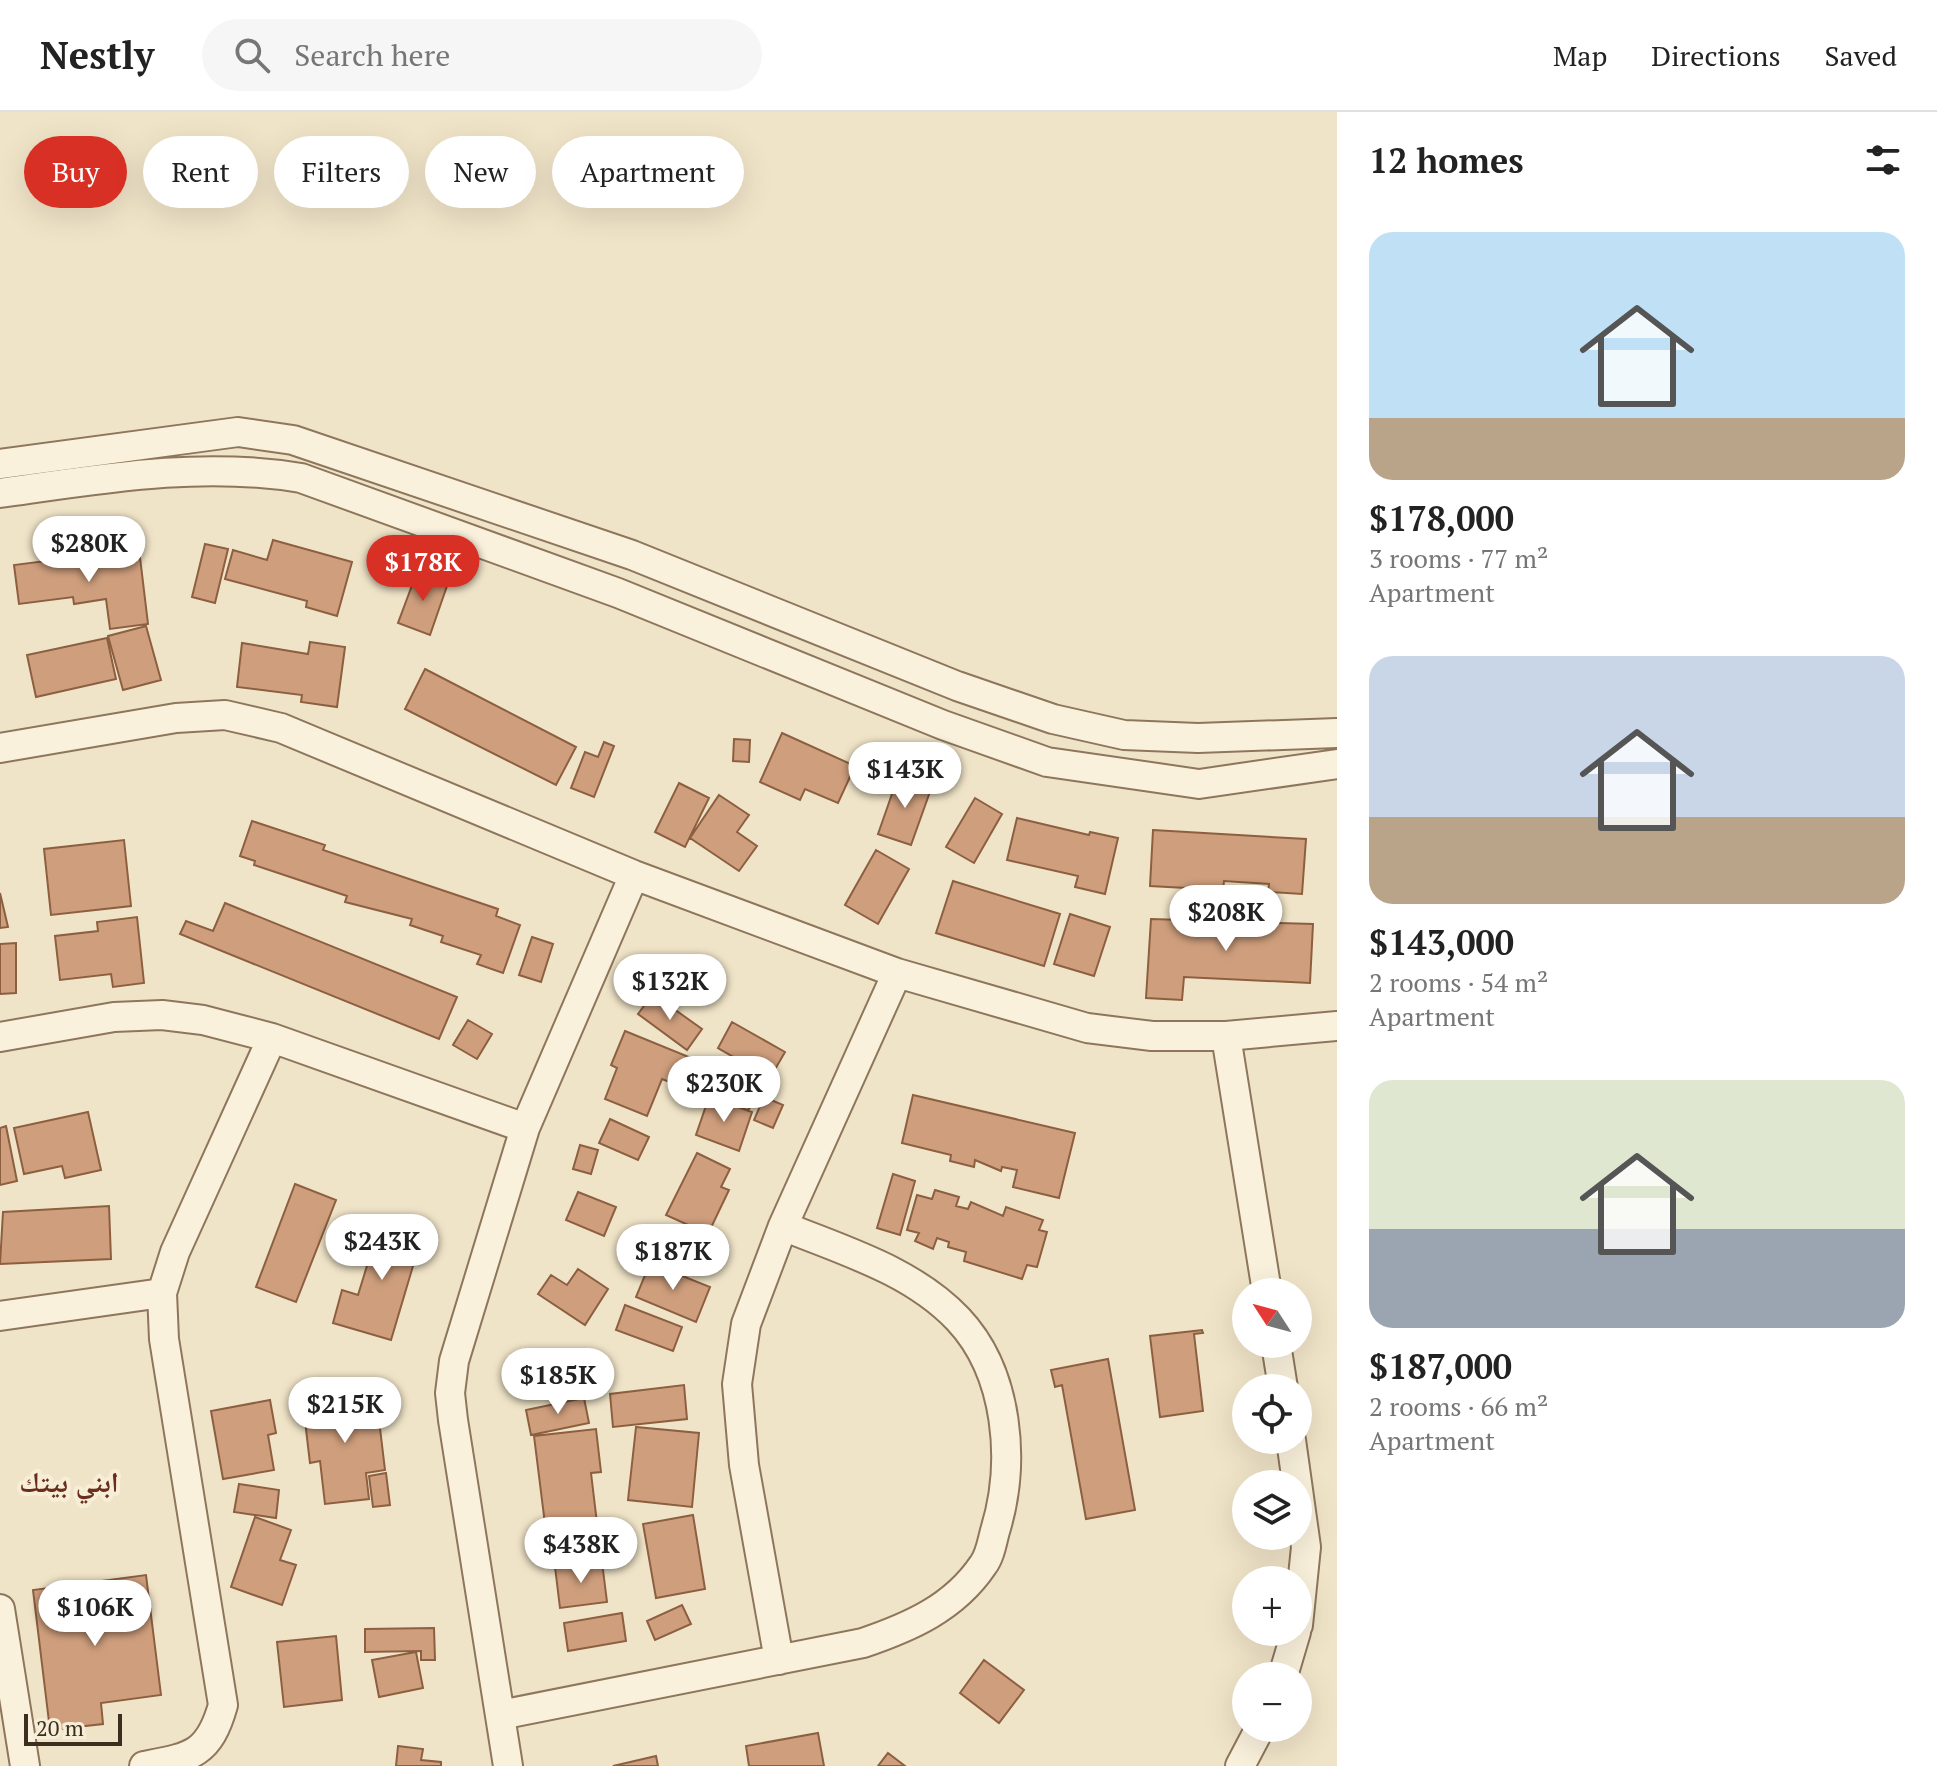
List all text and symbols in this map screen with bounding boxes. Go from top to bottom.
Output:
search box [202,19,762,91]
text: Nestly [40,30,154,80]
icon: search [230,33,274,77]
text: Search here [294,35,450,75]
text: Map [1553,37,1607,74]
text: Directions [1651,37,1781,74]
text: Saved [1825,37,1897,74]
chip: Buy [24,136,127,208]
chip: Rent [143,136,258,208]
chip: Filters [274,136,409,208]
chip: New [425,136,536,208]
chip: Apartment [552,136,744,208]
text: 12 homes [1369,138,1524,183]
icon: filters [1861,138,1905,182]
icon: home [1565,284,1709,428]
text: $178,000 [1369,496,1514,541]
pin: $280K [33,516,145,584]
text: $280K [50,525,128,559]
pin: $178K [367,535,479,603]
text: 3 rooms · 77 m² [1369,541,1548,575]
text: $178K [384,544,462,578]
text: Apartment [1369,575,1495,609]
icon: home [1565,708,1709,852]
pin: $143K [849,742,961,810]
text: $143K [866,751,944,785]
pin: $208K [1170,885,1282,953]
text: $208K [1187,894,1265,928]
text: $143,000 [1369,920,1514,965]
pin: $132K [614,954,726,1022]
text: $132K [631,963,709,997]
text: 2 rooms · 54 m² [1369,965,1548,999]
text: Apartment [1369,999,1495,1033]
pin: $230K [668,1056,780,1124]
text: $230K [685,1065,763,1099]
icon: home [1565,1132,1709,1276]
pin: $243K [326,1214,438,1282]
text: $243K [343,1223,421,1257]
pin: $187K [617,1224,729,1292]
text: $187K [634,1233,712,1267]
north arrow [1232,1278,1312,1358]
map controls [1232,1278,1312,1742]
text: $187,000 [1369,1344,1512,1389]
pin: $185K [502,1348,614,1416]
text: $185K [519,1357,597,1391]
button: locate [1232,1374,1312,1454]
pin: $215K [289,1377,401,1445]
text: $215K [306,1386,384,1420]
text: 2 rooms · 66 m² [1369,1389,1548,1423]
text: Apartment [1369,1423,1495,1457]
district label: ابني بيتك [19,1463,119,1505]
button: layers [1232,1470,1312,1550]
pin: $438K [525,1517,637,1585]
text: $438K [542,1526,620,1560]
button: + [1232,1566,1312,1646]
pin: $106K [39,1580,151,1648]
text: $106K [56,1589,134,1623]
button: − [1232,1662,1312,1742]
scale bar [24,1710,122,1746]
text: 20 m [36,1713,84,1742]

